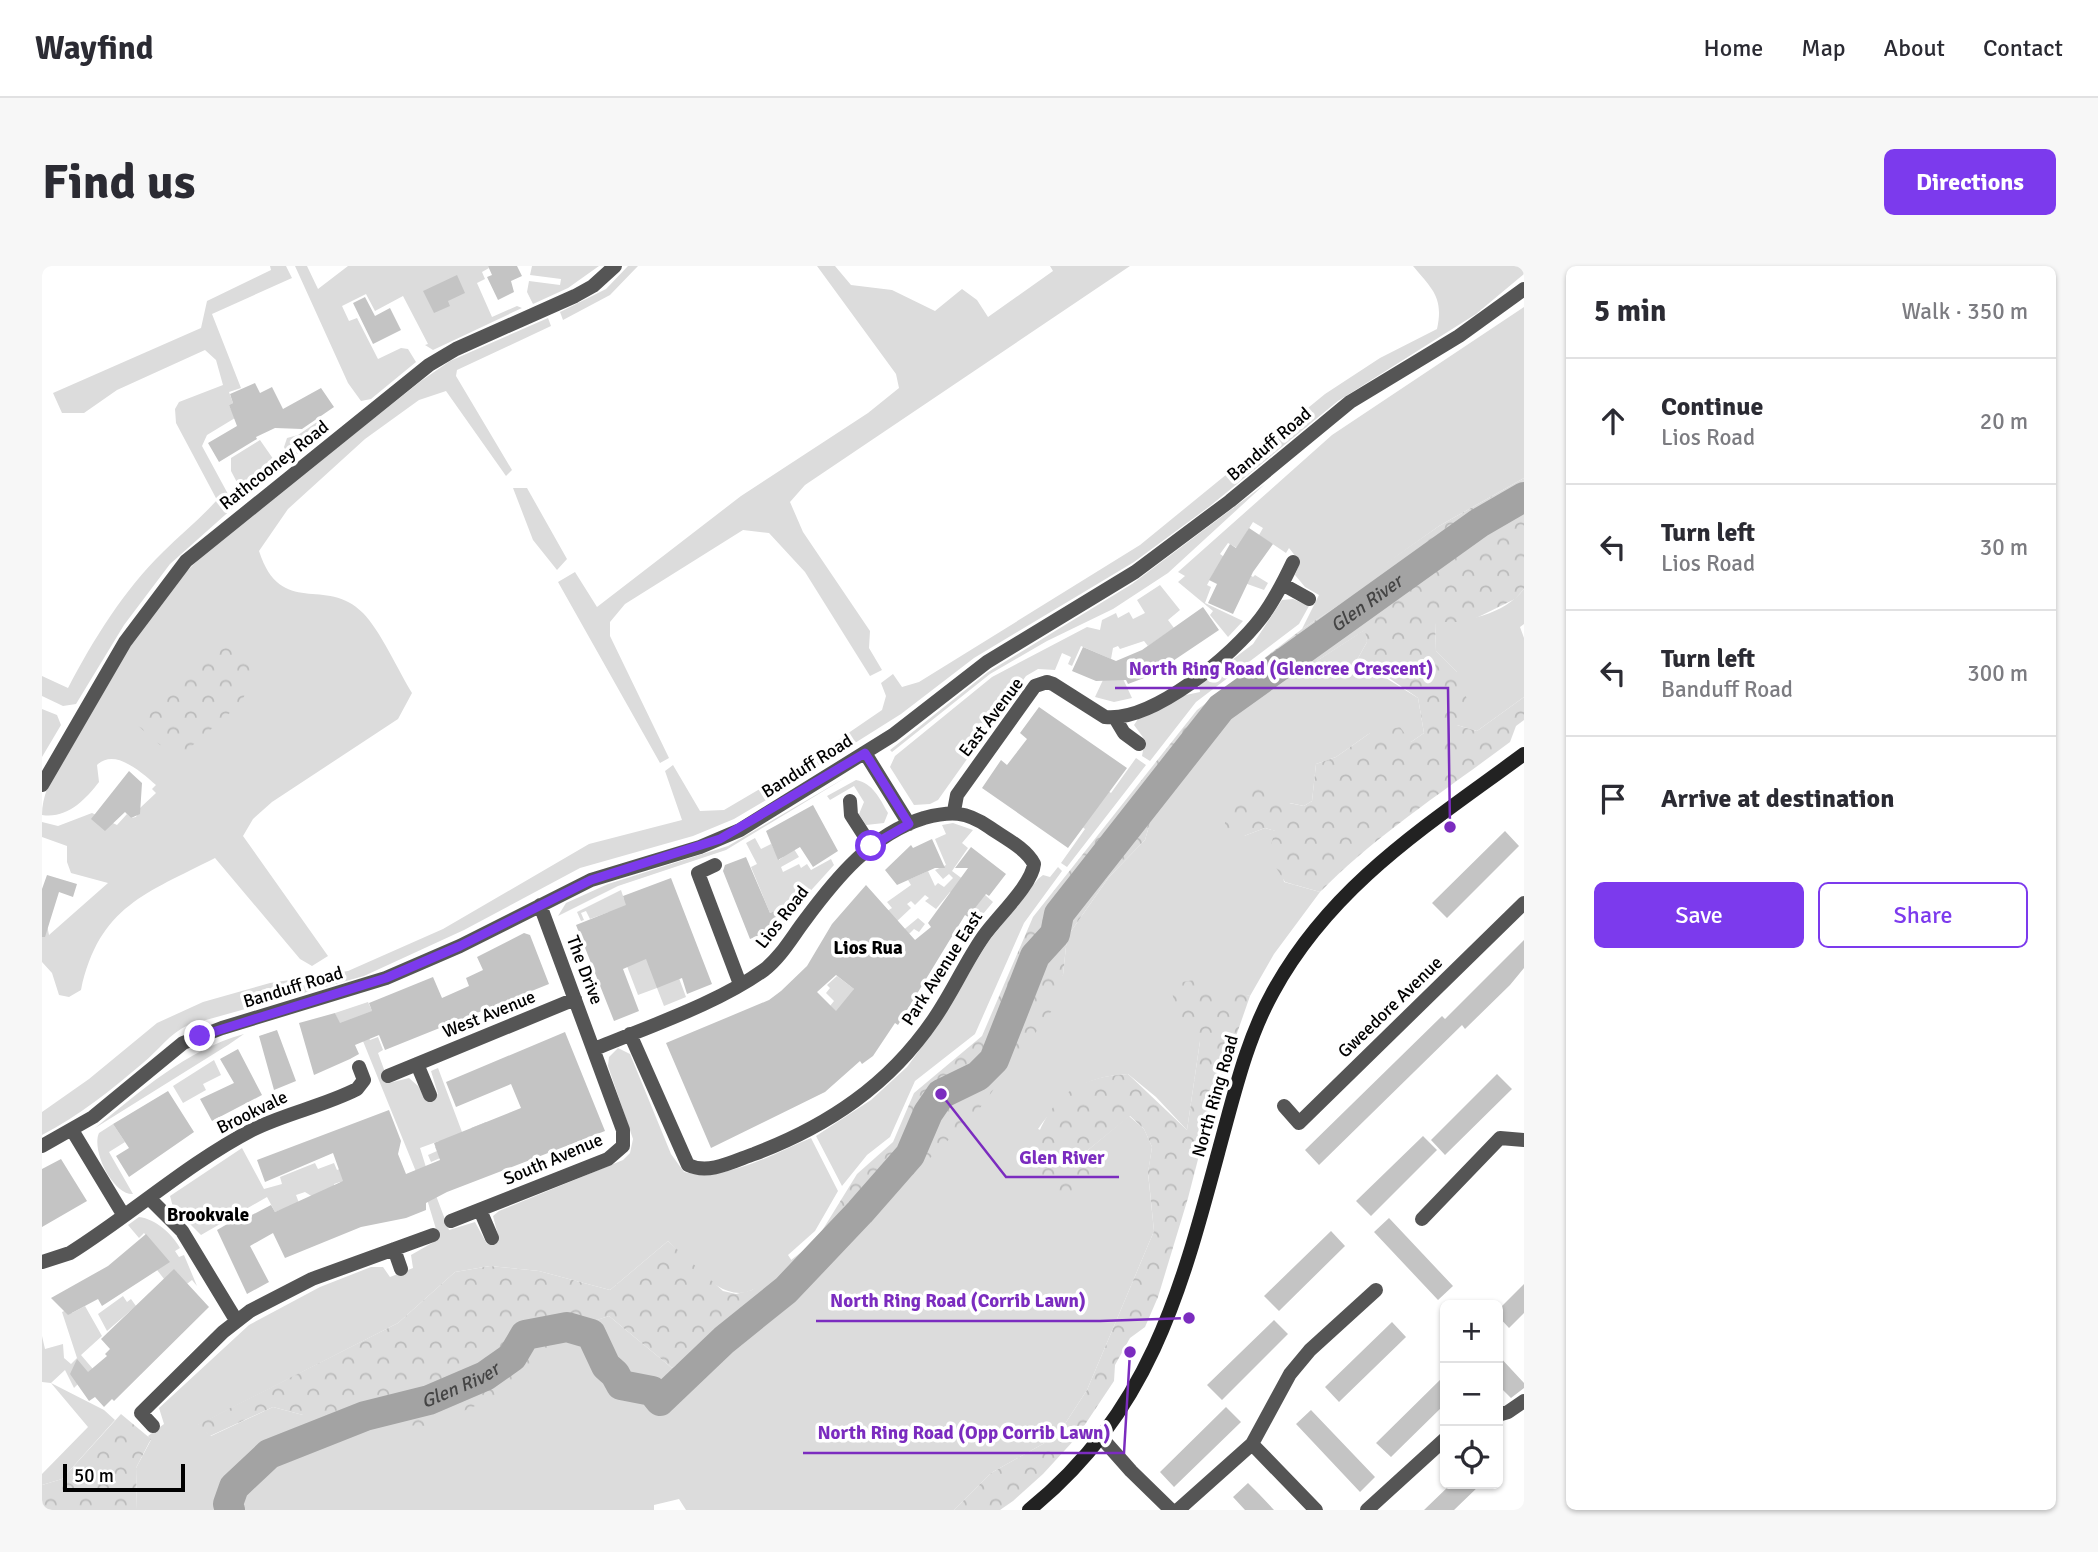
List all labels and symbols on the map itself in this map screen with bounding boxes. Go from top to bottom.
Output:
street label: Banduff Road [1222,402,1316,486]
street label: Rathcooney Road [215,416,333,514]
water label: Glen River [1326,568,1410,638]
callout: North Ring Road (Glencree Crescent) [1115,648,1448,688]
text: North Ring Road (Glencree Crescent) [1129,657,1433,681]
street label: East Avenue [954,673,1028,761]
street label: Banduff Road [757,729,857,803]
route start [855,830,886,861]
street label: Lios Road [751,881,813,953]
street label: Park Avenue East [897,907,987,1029]
street label: The Drive [562,933,608,1007]
district label: Lios Rua [833,936,903,960]
street label: Gweedore Avenue [1333,952,1447,1062]
street label: Banduff Road [240,961,346,1013]
street label: West Avenue [439,985,539,1043]
route end [184,1020,215,1051]
street label: North Ring Road [1187,1032,1243,1160]
street label: Brookvale [213,1085,291,1139]
street label: South Avenue [500,1128,606,1190]
callout: Glen River [1006,1137,1119,1177]
text: Glen River [1019,1146,1105,1170]
district label: Brookvale [167,1203,249,1227]
callout: North Ring Road (Corrib Lawn) [816,1281,1100,1321]
text: North Ring Road (Corrib Lawn) [830,1289,1086,1313]
water label: Glen River [419,1356,507,1413]
callout: North Ring Road (Opp Corrib Lawn) [803,1413,1124,1453]
text: North Ring Road (Opp Corrib Lawn) [817,1421,1111,1445]
scale bar [63,1461,186,1493]

